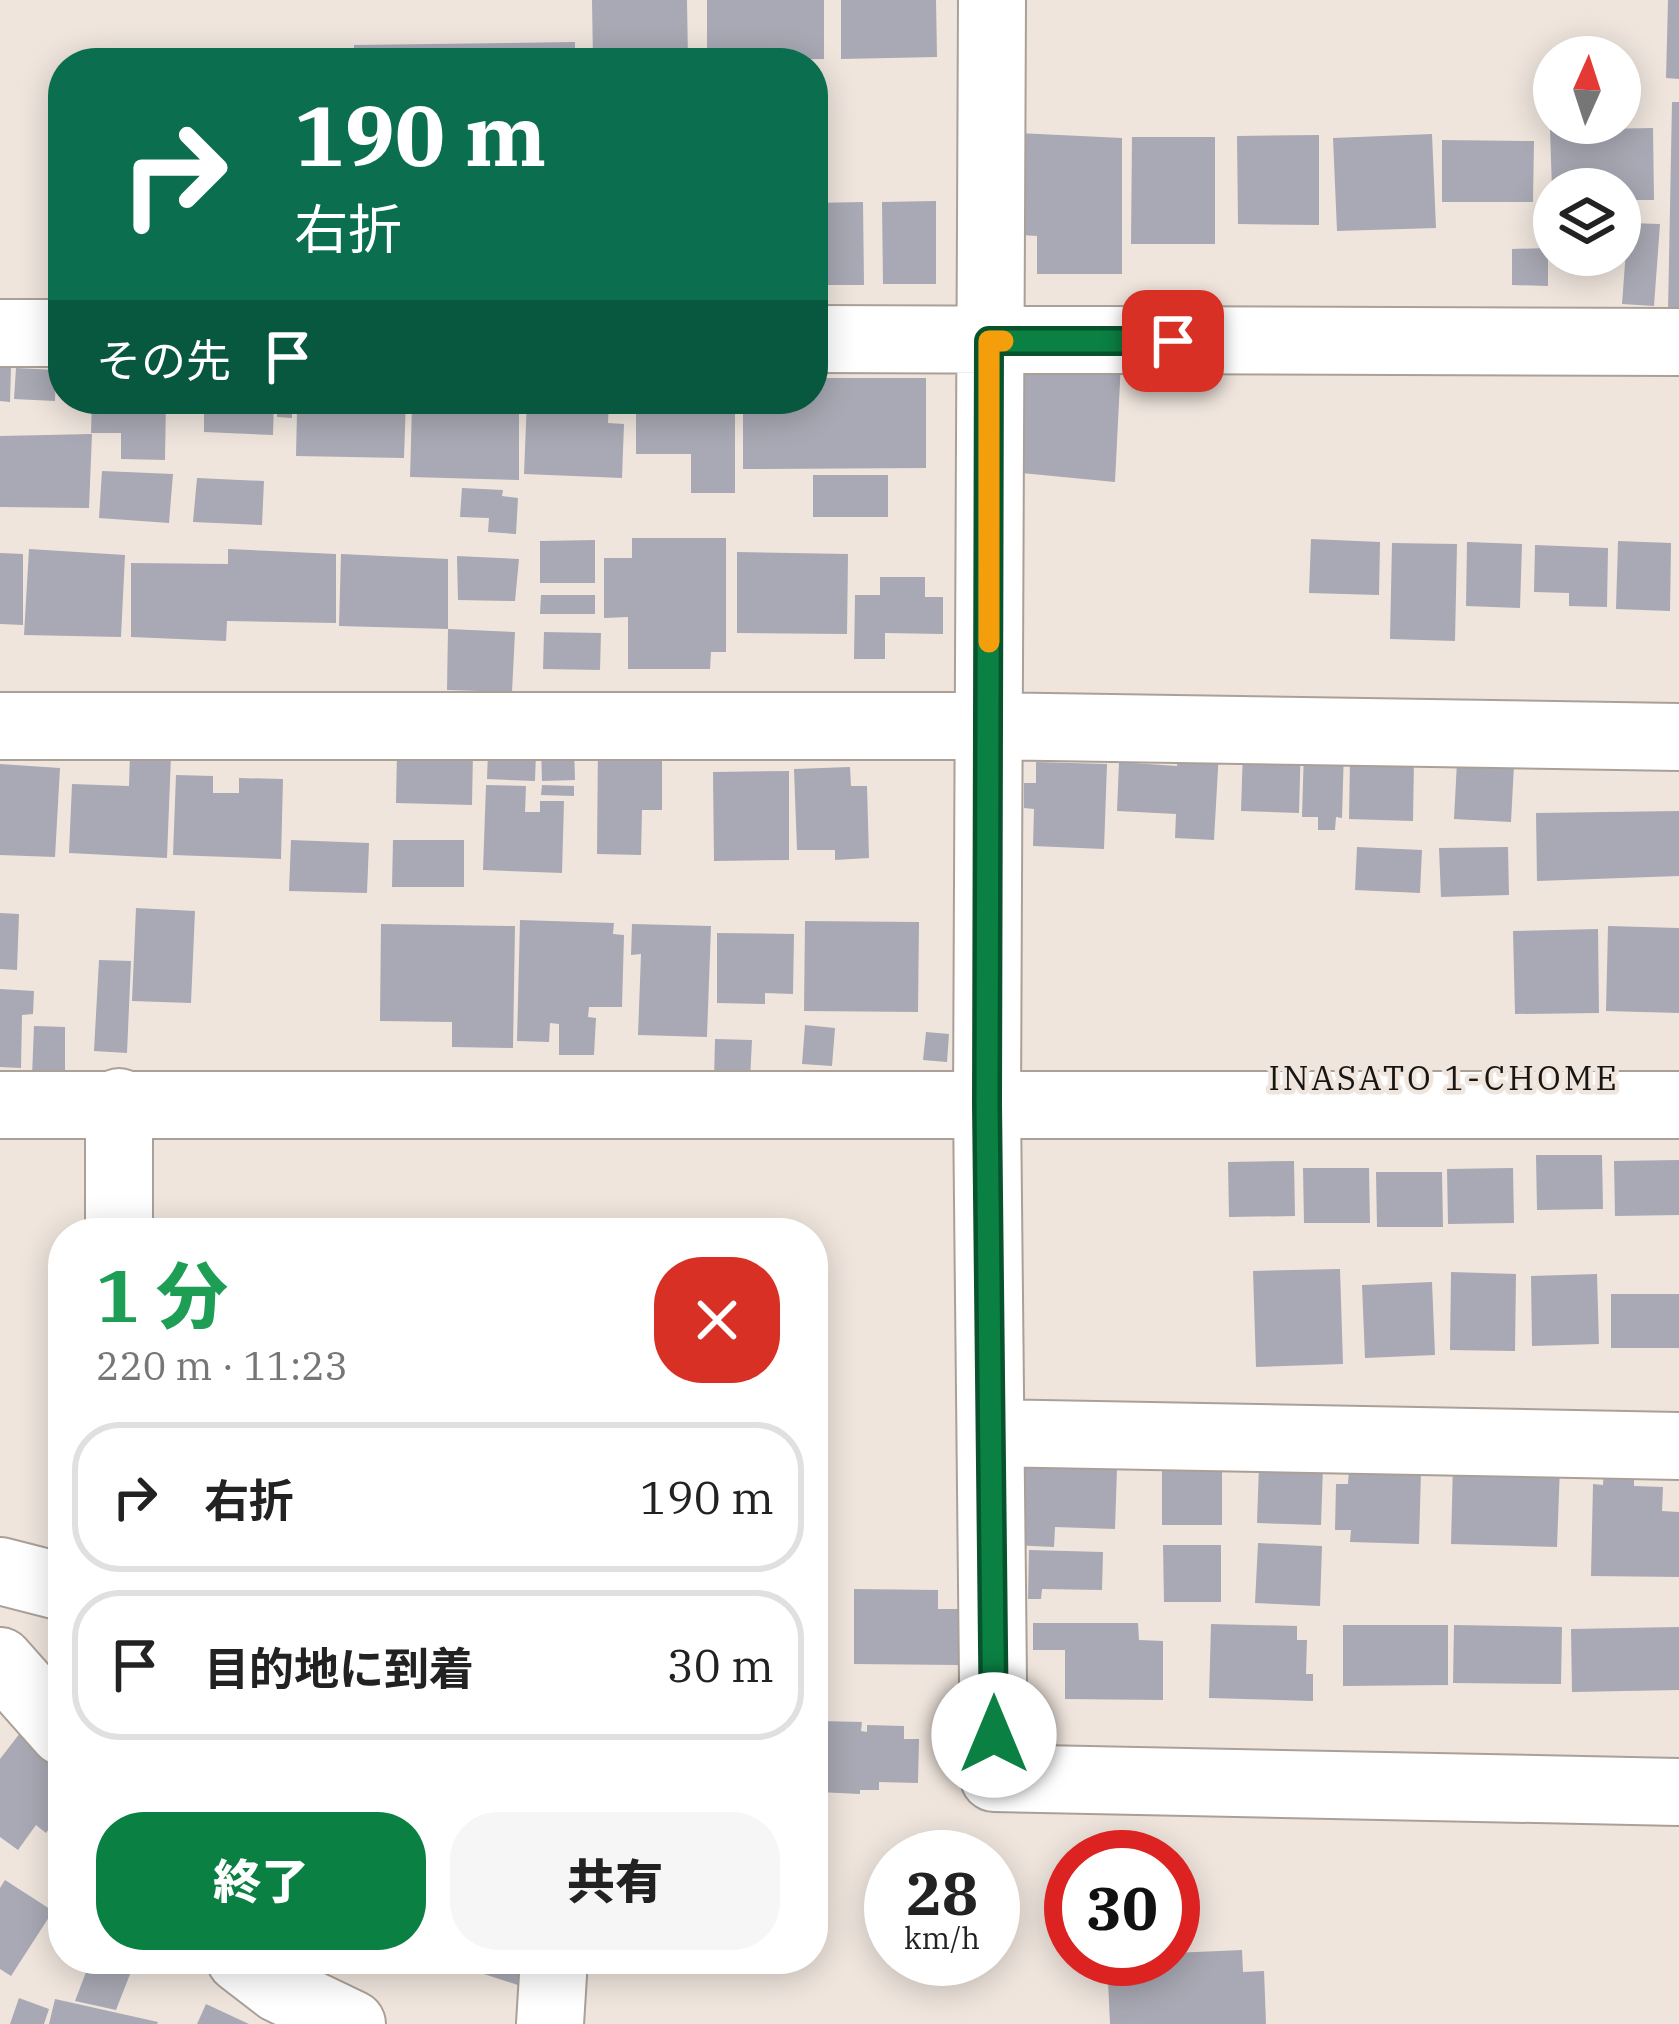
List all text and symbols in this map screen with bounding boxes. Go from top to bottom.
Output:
north arrow [1533,36,1641,144]
map controls [1533,36,1641,276]
text: 190 m [294,80,546,189]
icon: right [96,96,252,252]
button: layers [1533,168,1641,276]
text: 右折 [294,194,402,264]
pin [1122,290,1224,392]
icon: arrive [1140,308,1206,374]
icon: arrive [255,324,321,390]
text: その先 [96,331,231,389]
district label: INASATO 1-CHOME [1268,1056,1620,1099]
text: 1 分 [96,1248,228,1342]
button: close [654,1257,780,1383]
text: 220 m · 11:23 [96,1340,348,1391]
icon: right [102,1464,168,1530]
text: 190 m [640,1468,774,1526]
text: 右折 [204,1471,294,1529]
icon: arrive [102,1632,168,1698]
text: 30 m [667,1636,774,1694]
text: 目的地に到着 [204,1639,474,1697]
position arrow [931,1672,1057,1798]
button: 終了 [96,1812,426,1950]
button: 共有 [450,1812,780,1950]
speed limit sign: 30 [1044,1830,1200,1986]
text: 28 [906,1853,978,1932]
text: km/h [904,1918,980,1957]

